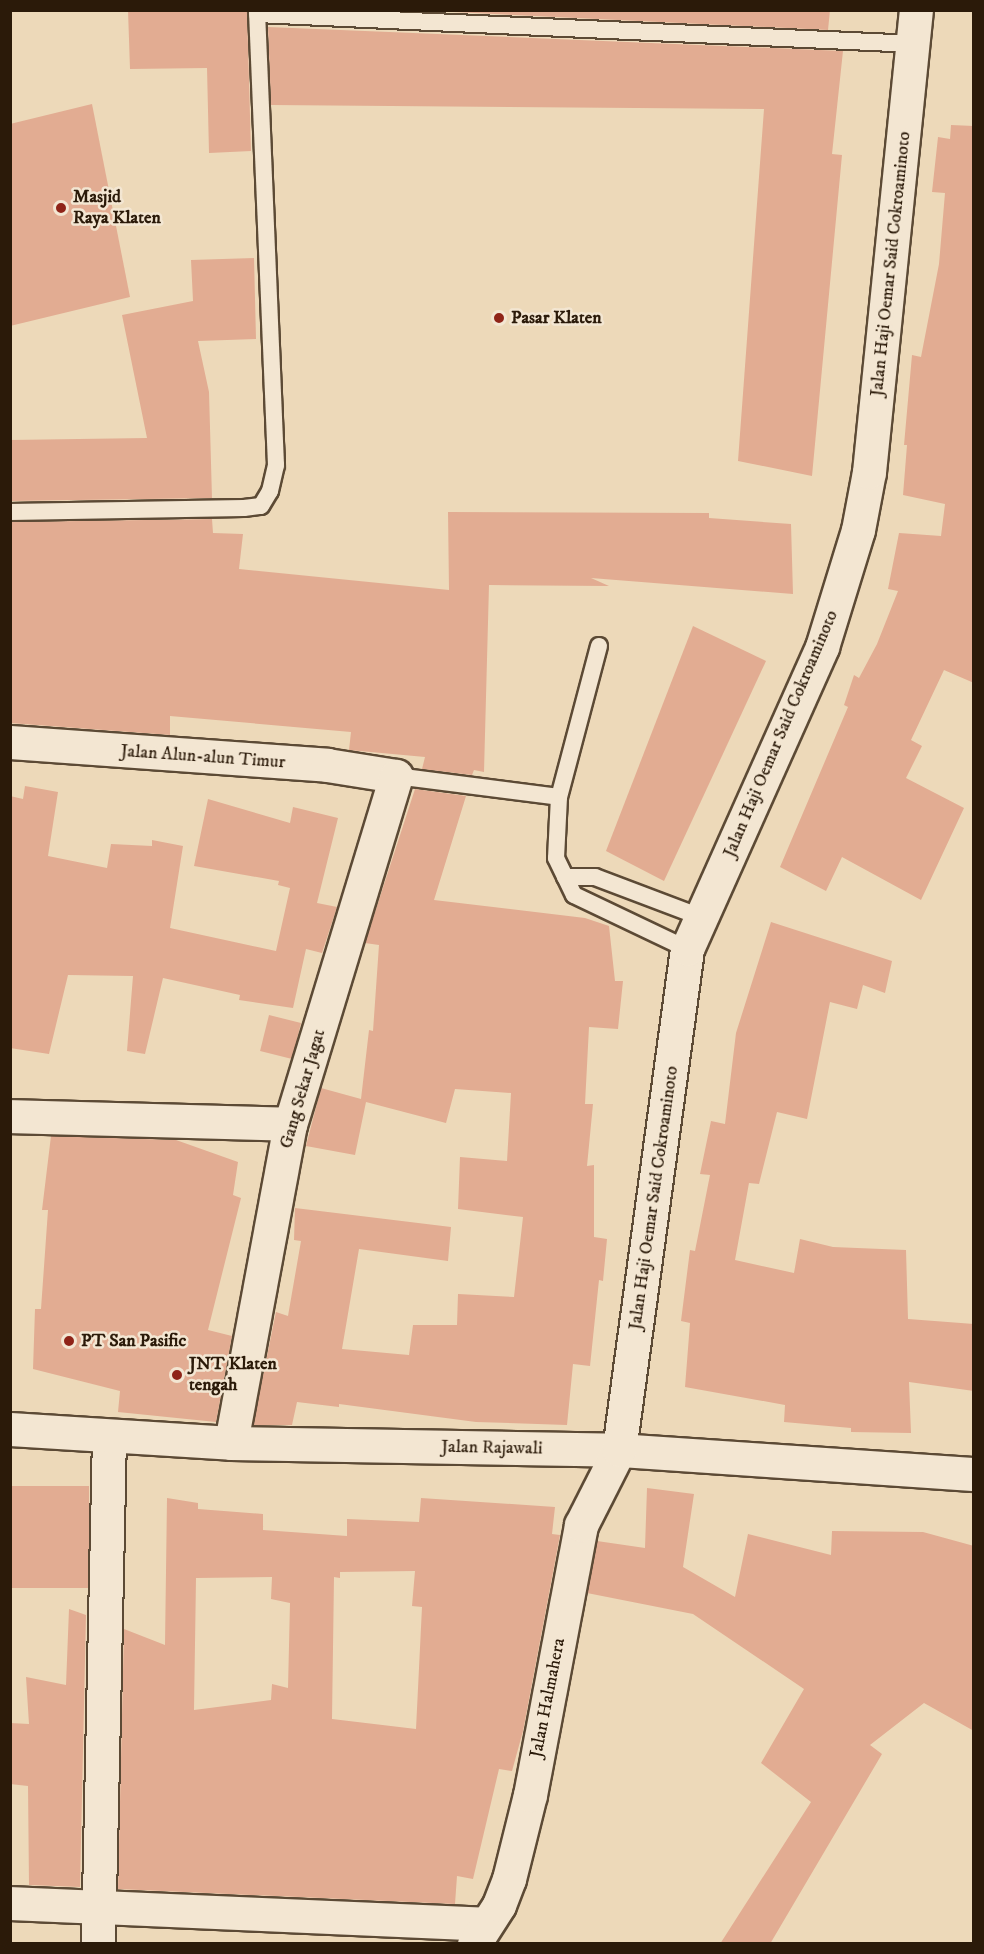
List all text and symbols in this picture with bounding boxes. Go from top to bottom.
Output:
street label: Jalan Haji Oemar Said Cokroaminoto [866,130,916,398]
place label: Masjid Raya Klaten [73,187,161,230]
marker: Masjid Raya Klaten [54,201,68,215]
place label: Pasar Klaten [511,307,602,329]
marker: Pasar Klaten [492,311,506,325]
street label: Jalan Haji Oemar Said Cokroaminoto [719,607,843,861]
street label: Jalan Alun-alun Timur [120,740,286,774]
street label: Gang Sekar Jagat [276,1027,330,1151]
street label: Jalan Haji Oemar Said Cokroaminoto [625,1065,683,1331]
place label: PT San Pasific [81,1330,186,1352]
marker: PT San Pasific [62,1334,76,1348]
place label: JNT Klaten tengah [189,1354,277,1396]
marker: JNT Klaten tengah [170,1368,184,1382]
street label: Jalan Rajawali [441,1436,543,1460]
street label: Jalan Halmahera [526,1636,570,1760]

